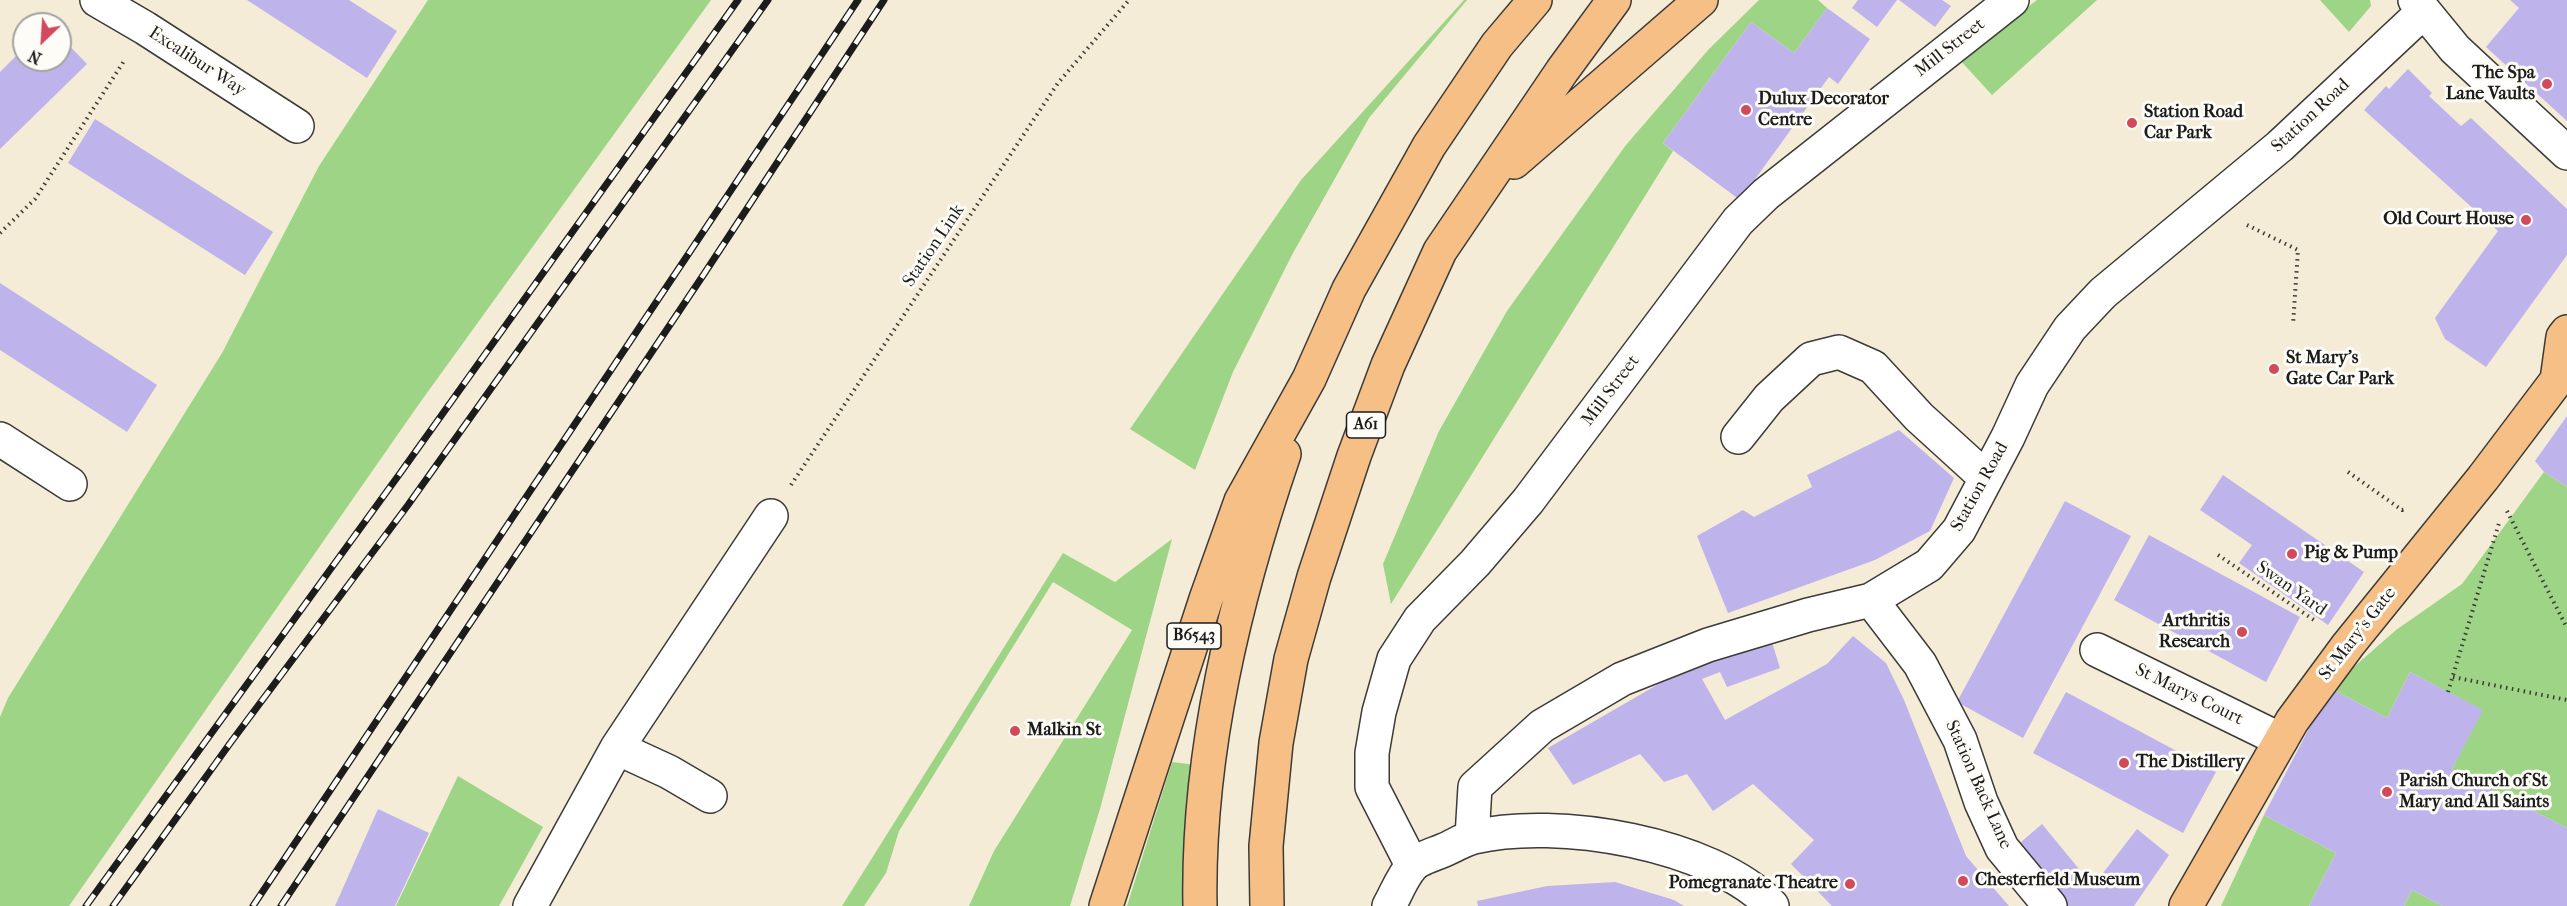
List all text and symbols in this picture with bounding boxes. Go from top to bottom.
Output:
north arrow [12,12,72,72]
street label: Mill Street [1911,14,1989,82]
street label: Excalibur Way [144,23,250,101]
text: N [26,46,45,68]
place label: The Spa Lane Vaults [2446,63,2535,106]
street label: Station Road [2267,74,2355,158]
marker: The Spa Lane Vaults [2540,77,2554,91]
place label: Dulux Decorator Centre [1758,89,1889,132]
place label: Station Road Car Park [2144,102,2243,144]
marker: Dulux Decorator Centre [1739,103,1753,117]
marker: Station Road Car Park [2125,116,2139,130]
street label: Station Link [899,201,969,291]
place label: Old Court House [2383,209,2514,231]
marker: Old Court House [2519,213,2533,227]
place label: St Mary's Gate Car Park [2286,348,2394,391]
street label: Mill Street [1577,351,1645,431]
marker: St Mary's Gate Car Park [2267,362,2281,376]
road number: A61 [1346,412,1386,438]
street label: Station Road [1947,438,2013,536]
place label: Pig & Pump [2304,543,2398,565]
marker: Pig & Pump [2285,547,2299,561]
street label: Swan Yard [2252,557,2330,621]
street label: St Mary's Gate [2315,583,2401,685]
place label: Arthritis Research [2159,611,2230,654]
road number: B6543 [1167,623,1221,649]
marker: Arthritis Research [2235,625,2249,639]
street label: St Marys Court [2131,660,2247,730]
street label: Station Back Lane [1940,717,2016,853]
place label: Malkin St [1027,720,1101,742]
marker: Malkin St [1008,724,1022,738]
place label: The Distillery [2136,752,2245,774]
marker: The Distillery [2117,756,2131,770]
place label: Parish Church of St Mary and All Saints [2399,771,2549,814]
marker: Parish Church of St Mary and All Saints [2380,785,2394,799]
place label: Chesterfield Museum [1975,870,2140,892]
place label: Pomegranate Theatre [1668,873,1838,895]
marker: Chesterfield Museum [1956,874,1970,888]
marker: Pomegranate Theatre [1843,877,1857,891]

